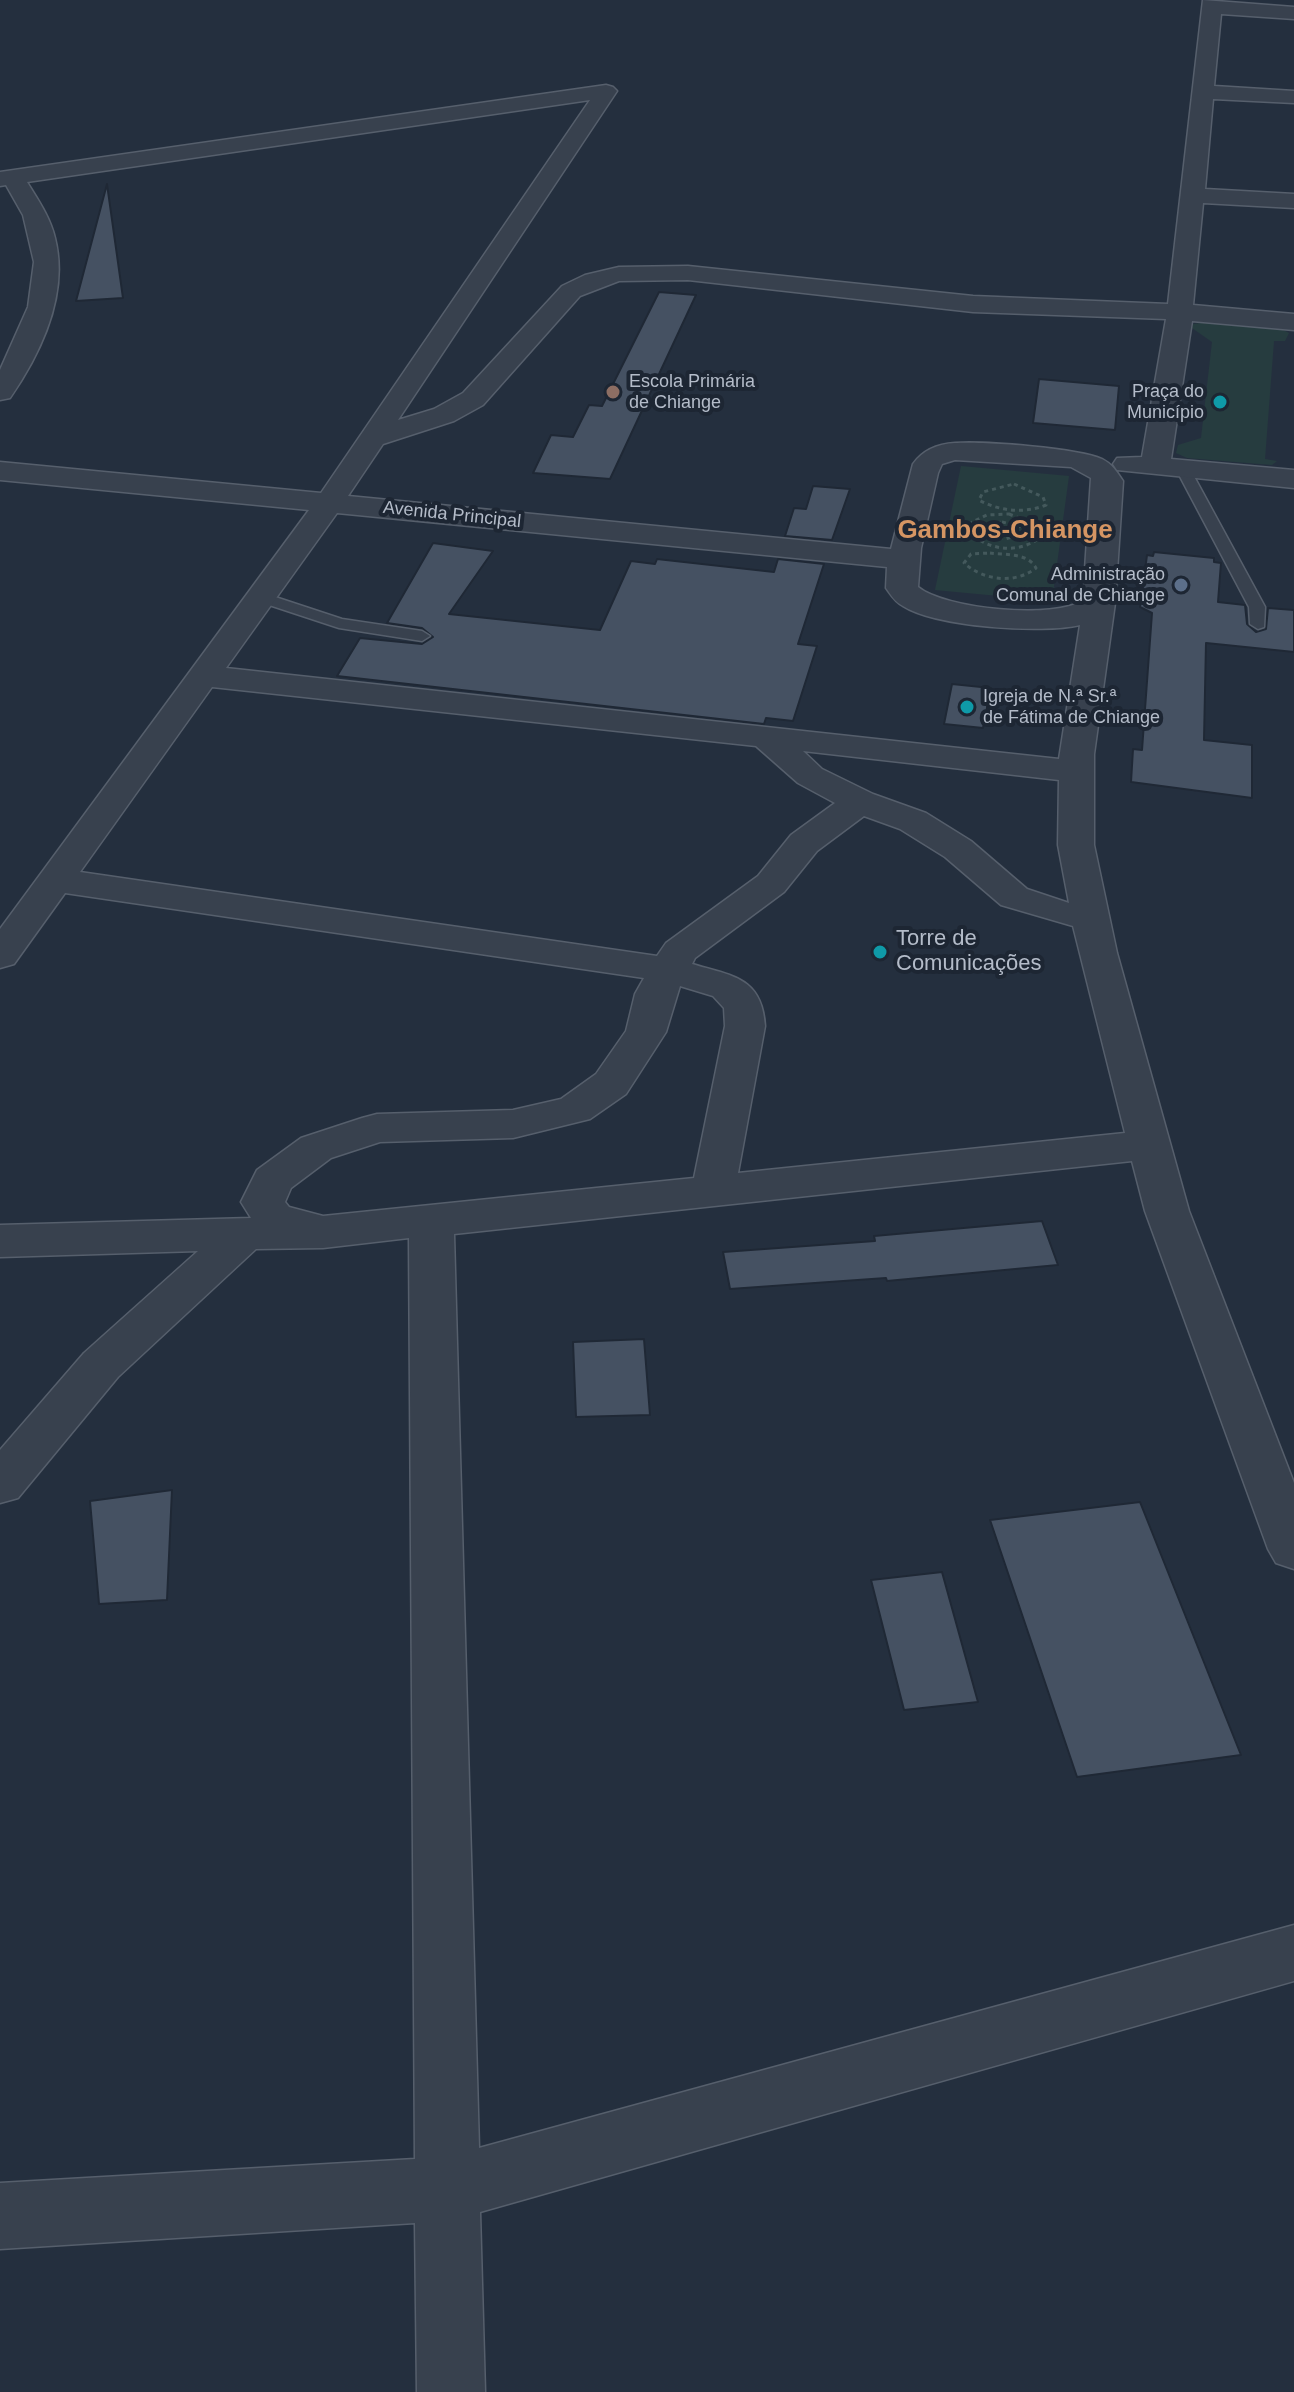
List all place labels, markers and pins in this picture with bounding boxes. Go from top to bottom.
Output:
place label: Escola Primária de Chiange [629,371,755,414]
place label: Praça do Município [1127,381,1204,424]
marker: Escola Primária de Chiange [604,383,622,401]
marker: Praça do Município [1211,393,1229,411]
place label: Administração Comunal de Chiange [996,564,1165,606]
marker: Administração Comunal de Chiange [1172,576,1190,594]
place label: Igreja de N.ª Sr.ª de Fátima de Chiange [983,686,1160,728]
marker: Igreja de N.ª Sr.ª de Fátima de Chiange [958,698,976,716]
place label: Torre de Comunicações [896,926,1042,978]
marker: Torre de Comunicações [871,943,889,961]

